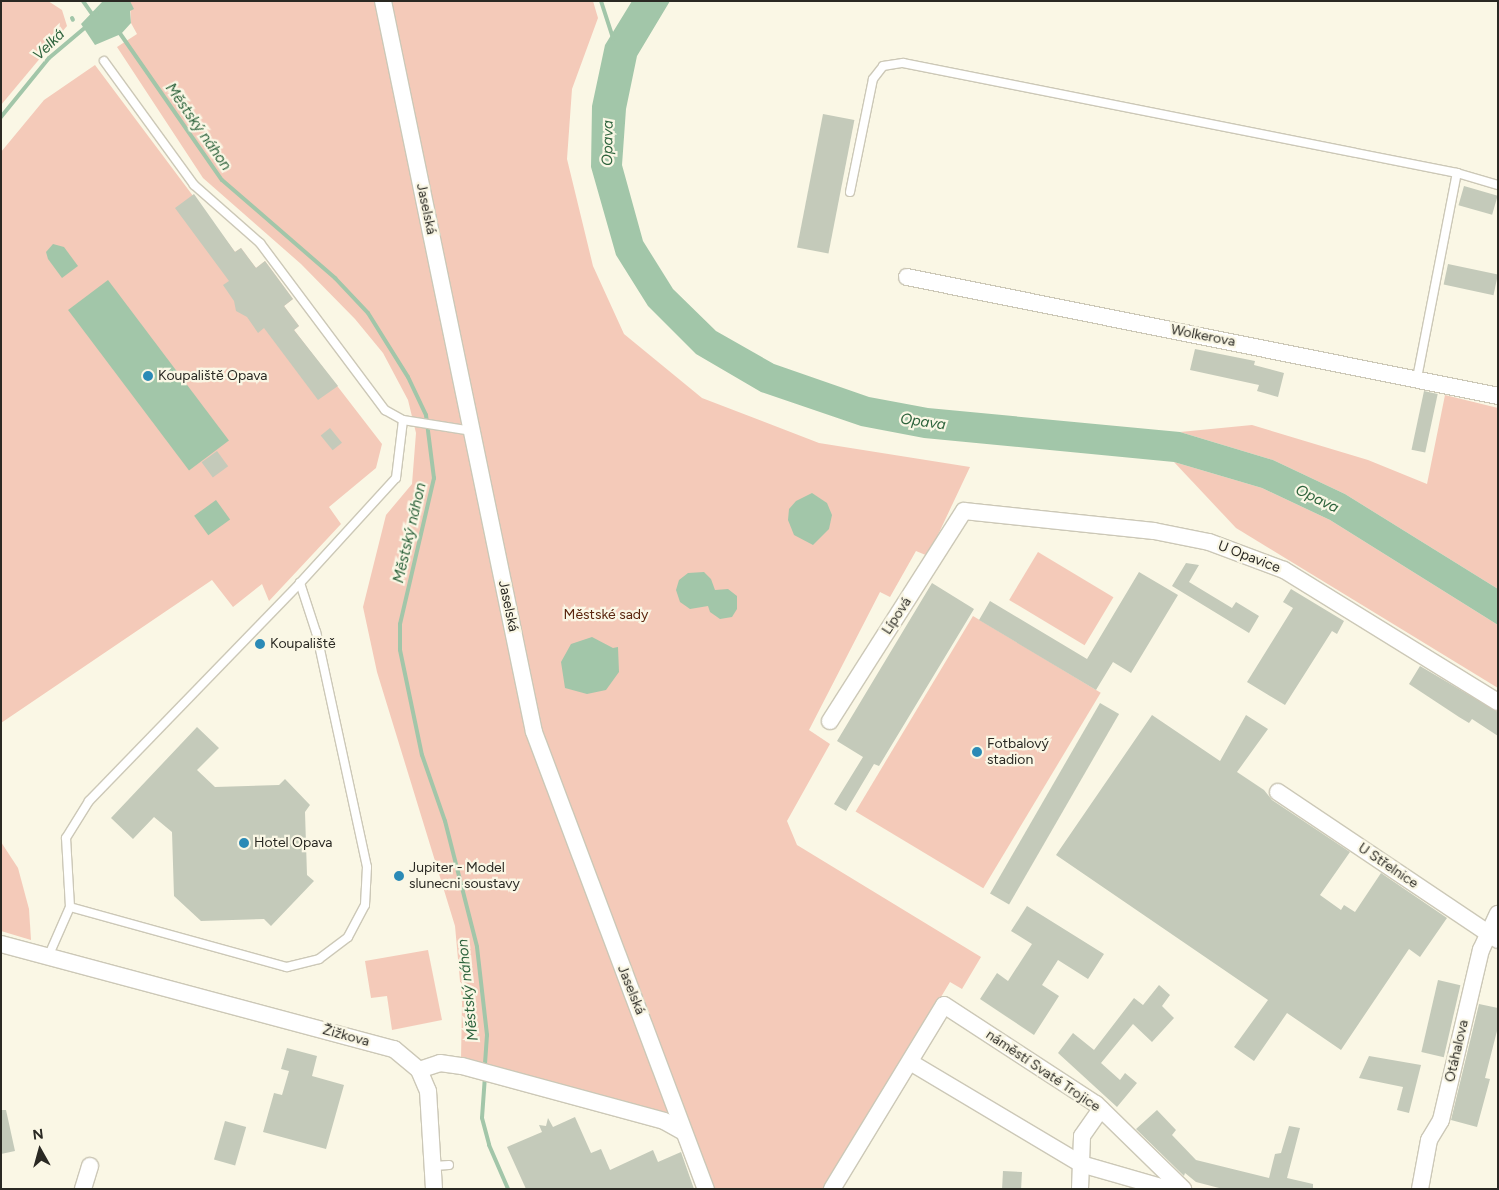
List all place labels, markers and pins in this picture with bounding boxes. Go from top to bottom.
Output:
place label: Koupaliště Opava [158,368,268,384]
marker: Koupaliště Opava [142,370,154,382]
place label: Koupaliště [270,636,336,652]
marker: Koupaliště [254,638,266,650]
place label: Fotbalový stadion [987,736,1049,769]
marker: Fotbalový stadion [971,746,983,758]
place label: Hotel Opava [254,835,333,851]
marker: Hotel Opava [238,837,250,849]
place label: Jupiter - Model slunecni soustavy [409,860,520,892]
marker: Jupiter - Model slunecni soustavy [393,870,405,882]

